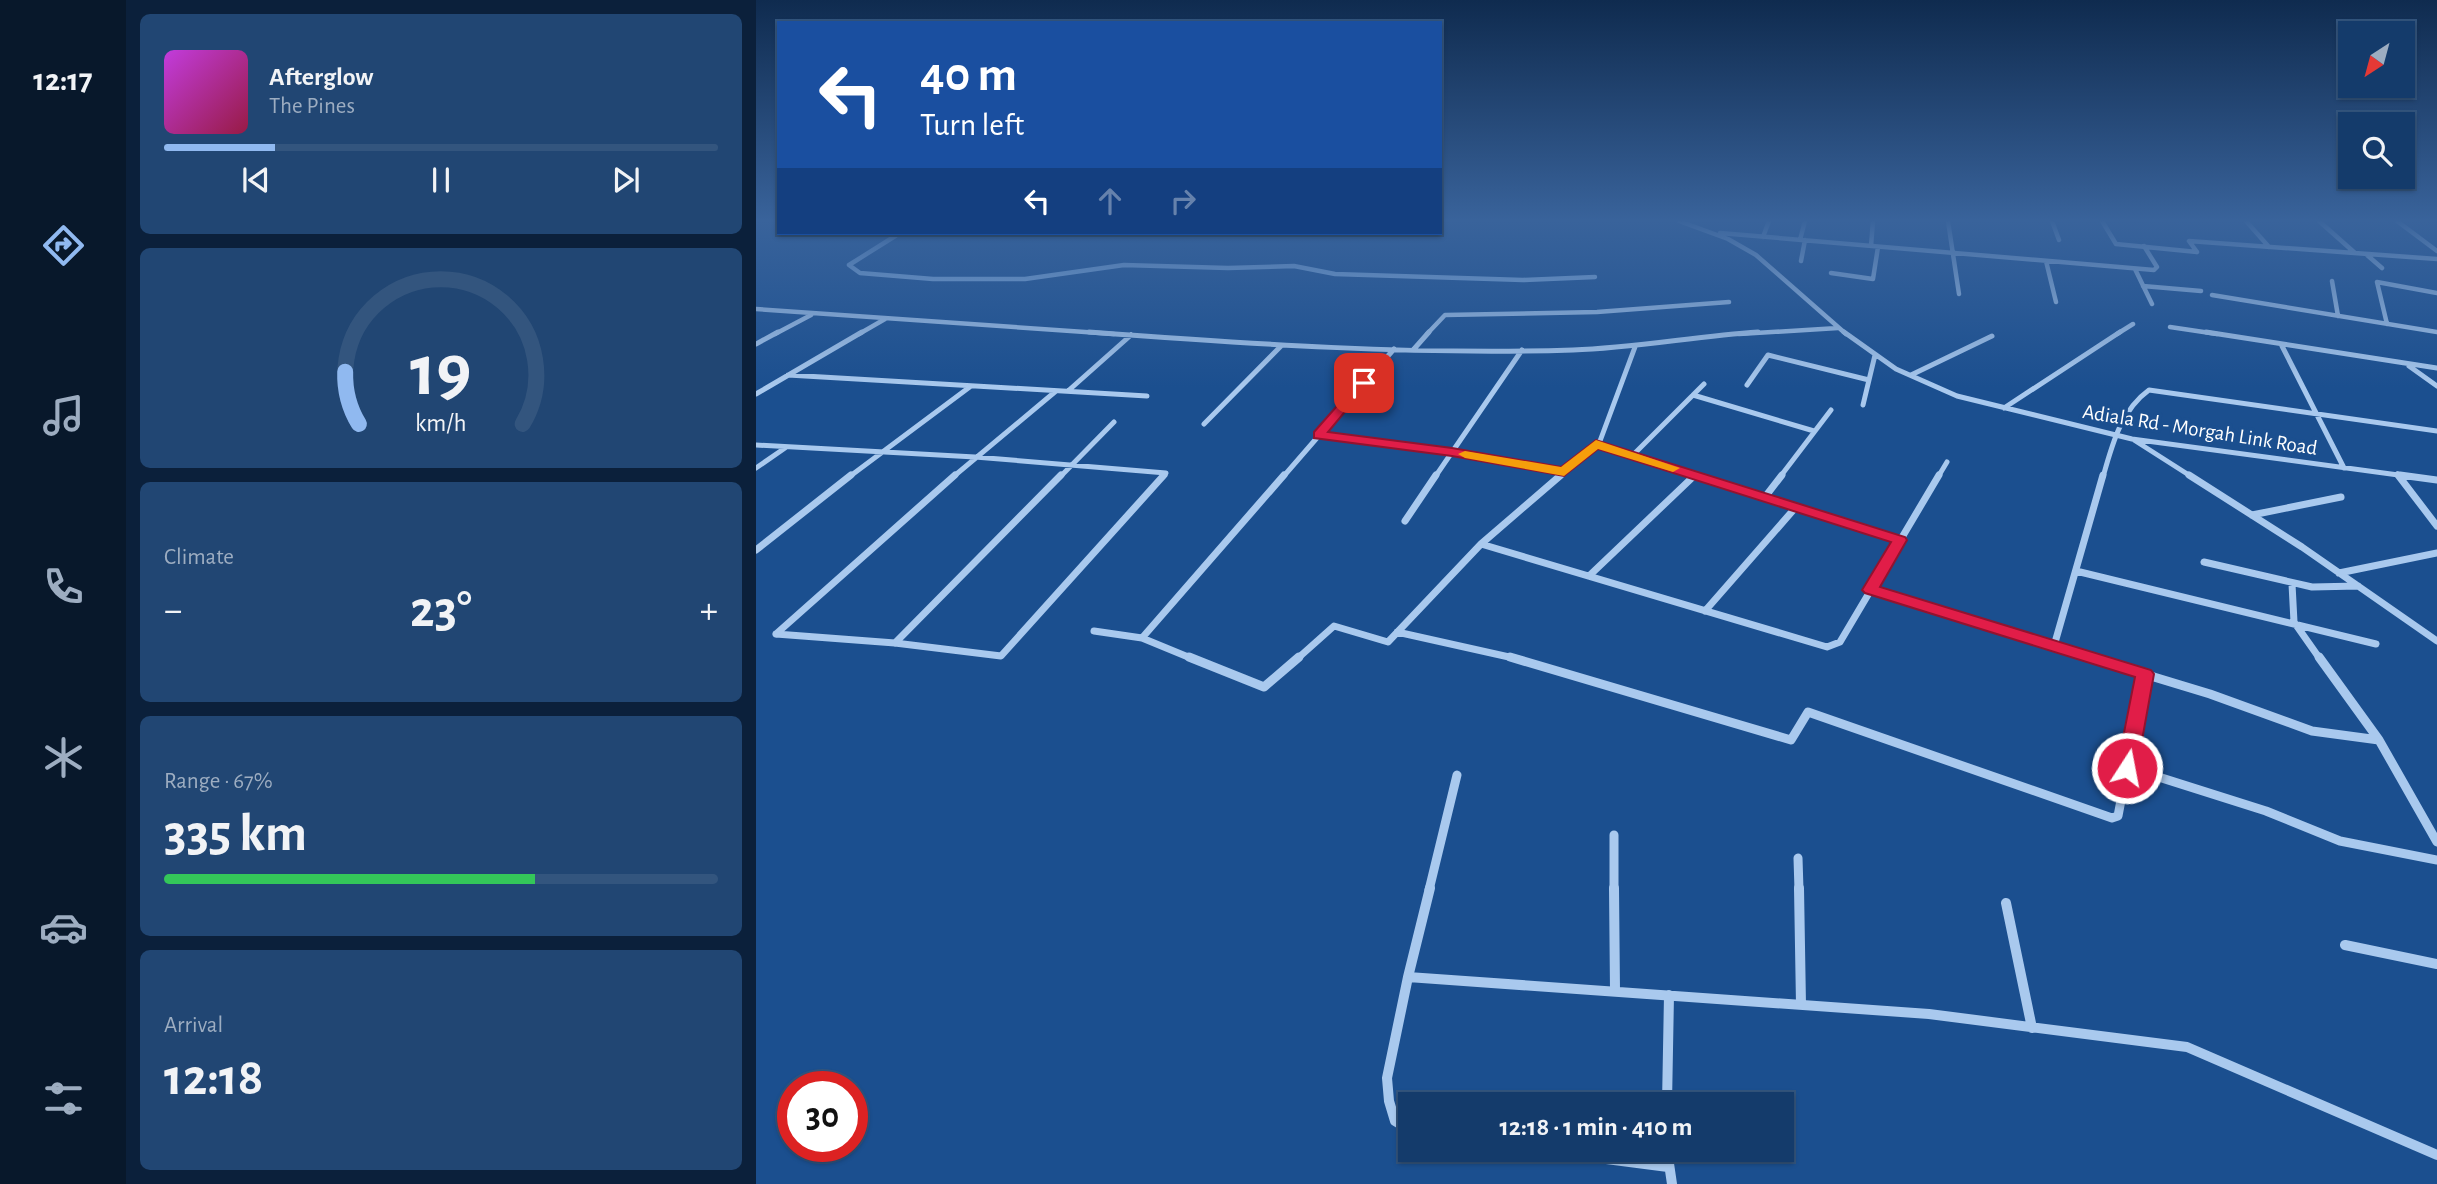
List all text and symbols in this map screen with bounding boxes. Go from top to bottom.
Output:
north arrow [2338,21,2415,98]
map controls [2338,21,2415,189]
icon: left [805,49,896,140]
text: 40 m [920,51,1017,100]
text: 12:17 [33,64,93,96]
text: Afterglow [269,64,373,90]
text: The Pines [269,95,355,118]
text: Turn left [920,109,1024,141]
button: search [2338,112,2415,189]
icon: previous [237,161,275,199]
icon: pause [422,161,460,199]
icon: next [607,161,645,199]
icon: left [1018,182,1056,220]
icon: ahead [1091,182,1129,220]
icon: right [1164,182,1202,220]
icon: directions [39,221,88,270]
text: 19 [410,336,472,409]
pin [1334,353,1394,413]
icon: arrive [1345,364,1383,402]
icon: music [39,391,88,440]
street label: Adiala Rd - Morgah Link Road [2081,401,2319,459]
text: km/h [415,411,467,436]
text: Climate [164,546,234,569]
icon: phone [39,562,88,611]
text: 23° [410,584,472,636]
text: − [164,592,182,630]
text: + [700,592,718,630]
position arrow [2090,731,2164,805]
icon: climate [39,733,88,782]
text: Range · 67% [164,770,273,793]
text: 335 km [164,808,307,860]
icon: car [39,903,88,952]
text: Arrival [164,1014,223,1037]
text: 12:18 [164,1052,263,1104]
speed limit sign: 30 [777,1071,868,1162]
icon: filters [39,1074,88,1123]
text: 12:18 · 1 min · 410 m [1499,1114,1693,1140]

